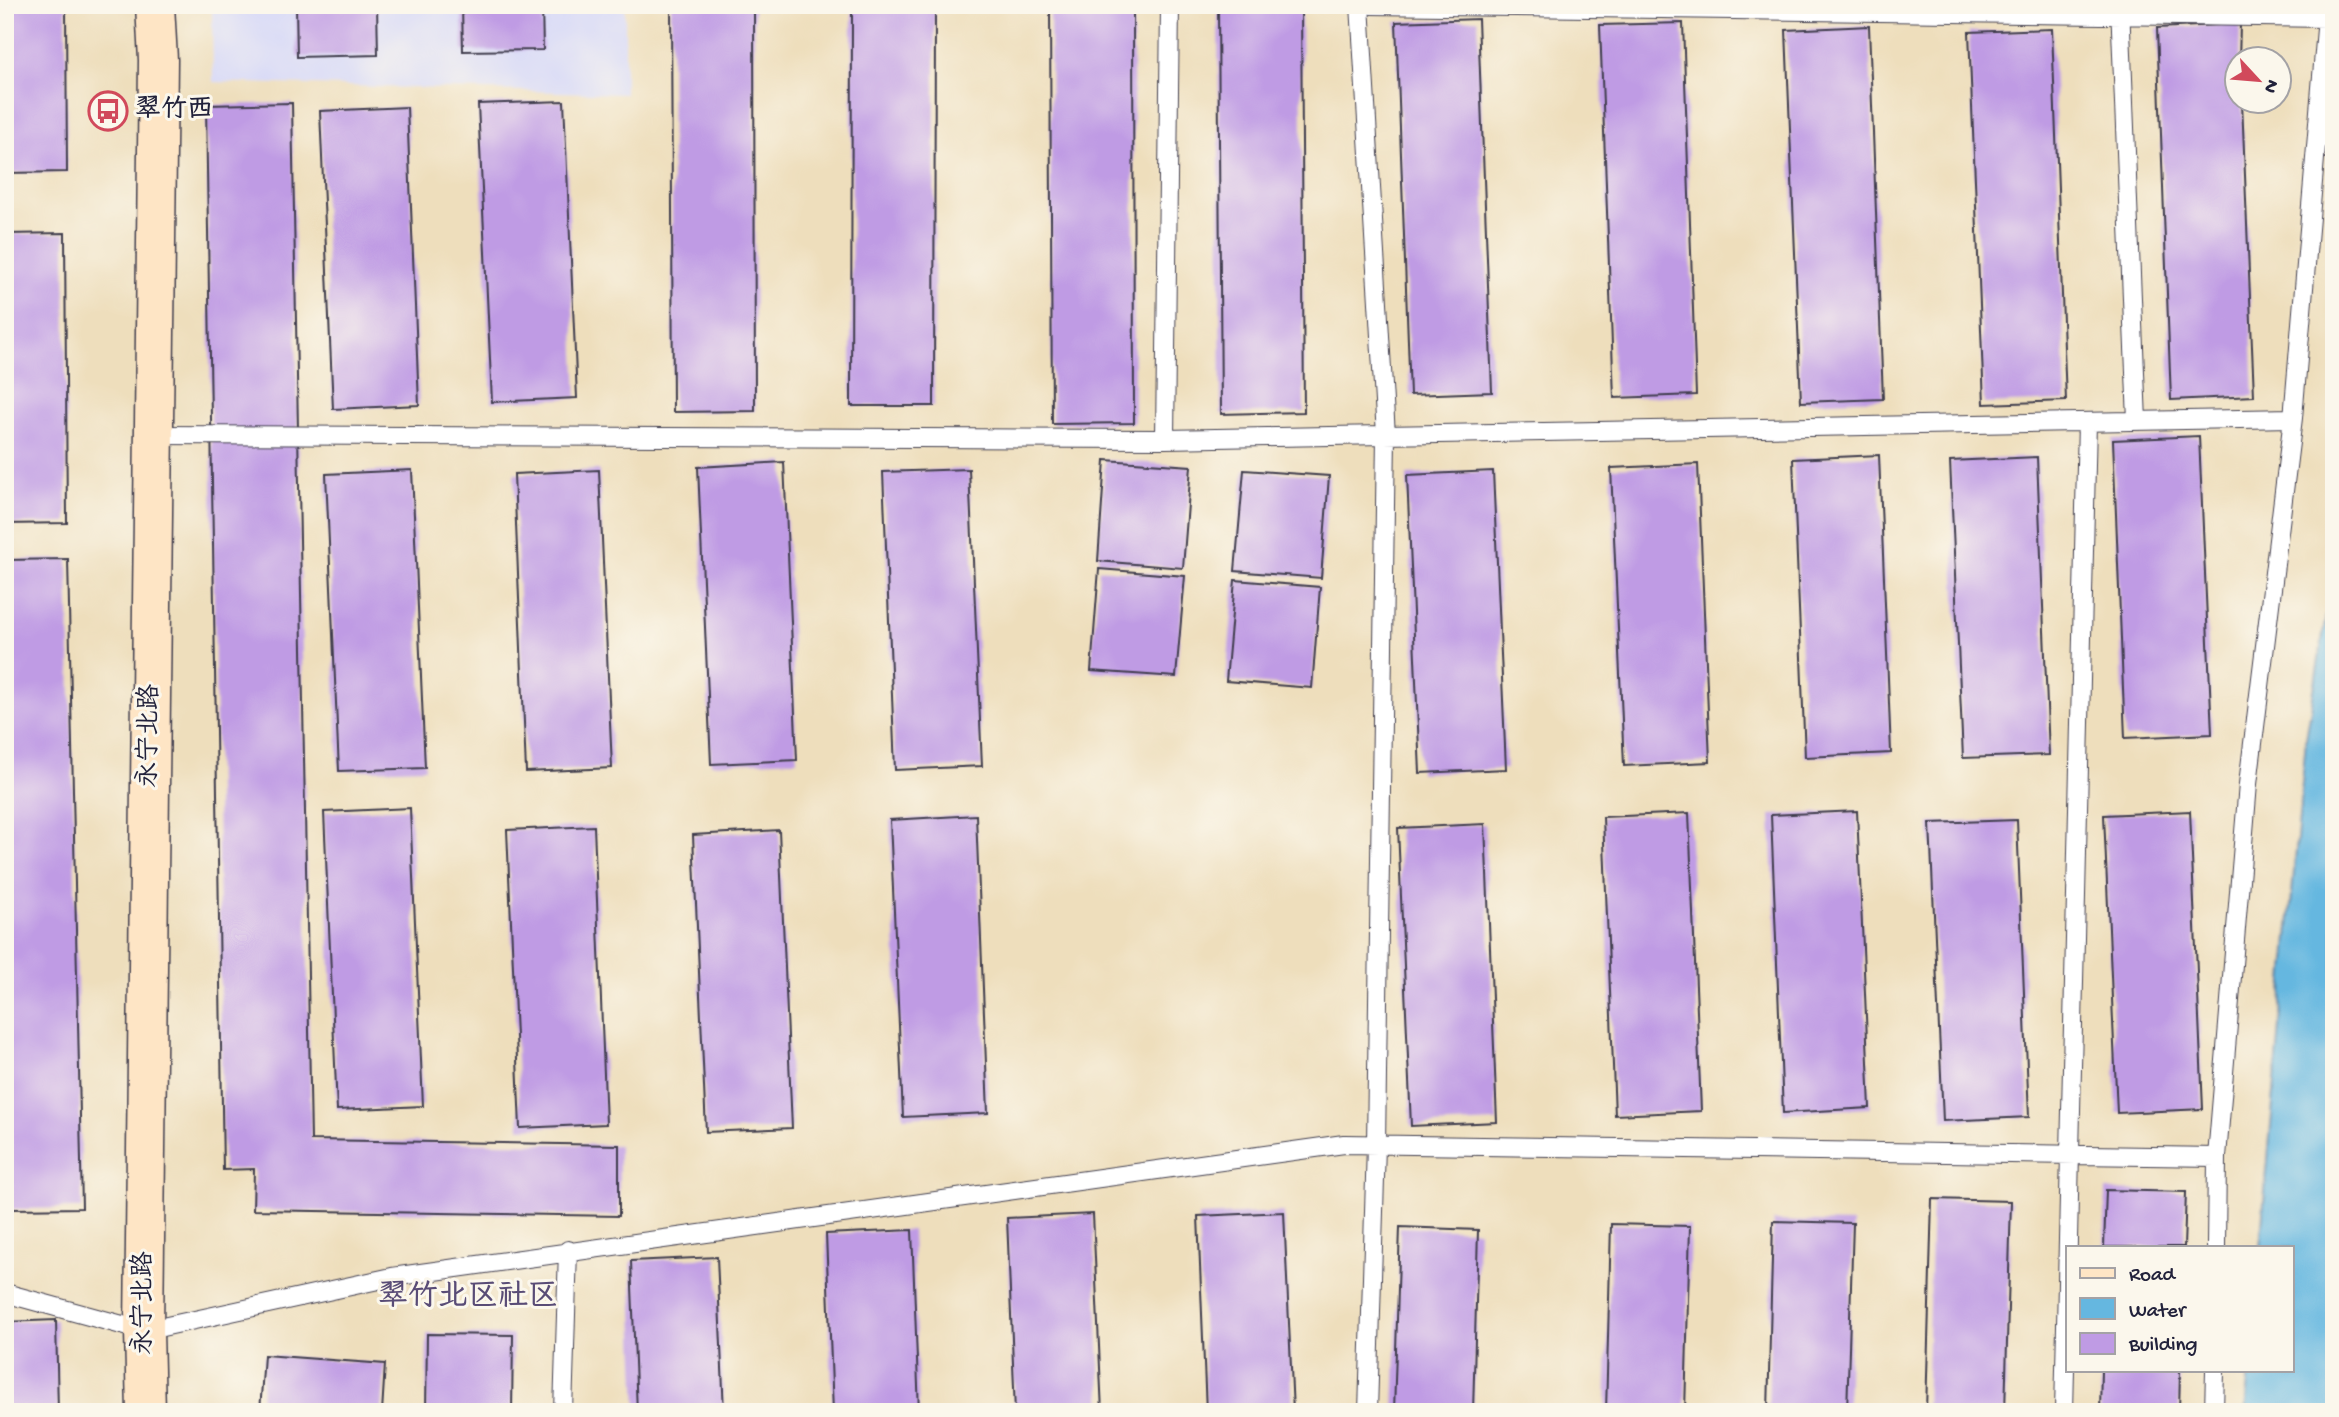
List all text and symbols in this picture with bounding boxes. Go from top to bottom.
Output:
north arrow [2224,46,2294,116]
text: N [2257,75,2283,97]
bus stop icon: 翠竹西 [87,90,129,132]
place label: 翠竹西 [135,95,213,127]
street label: 永宁北路 [133,684,167,788]
legend [2066,1246,2294,1372]
street label: 永宁北路 [128,1251,161,1355]
text: Road [2129,1264,2177,1289]
district label: 翠竹北区社区 [378,1280,558,1316]
text: Water [2129,1300,2187,1325]
text: Building [2128,1334,2198,1359]

